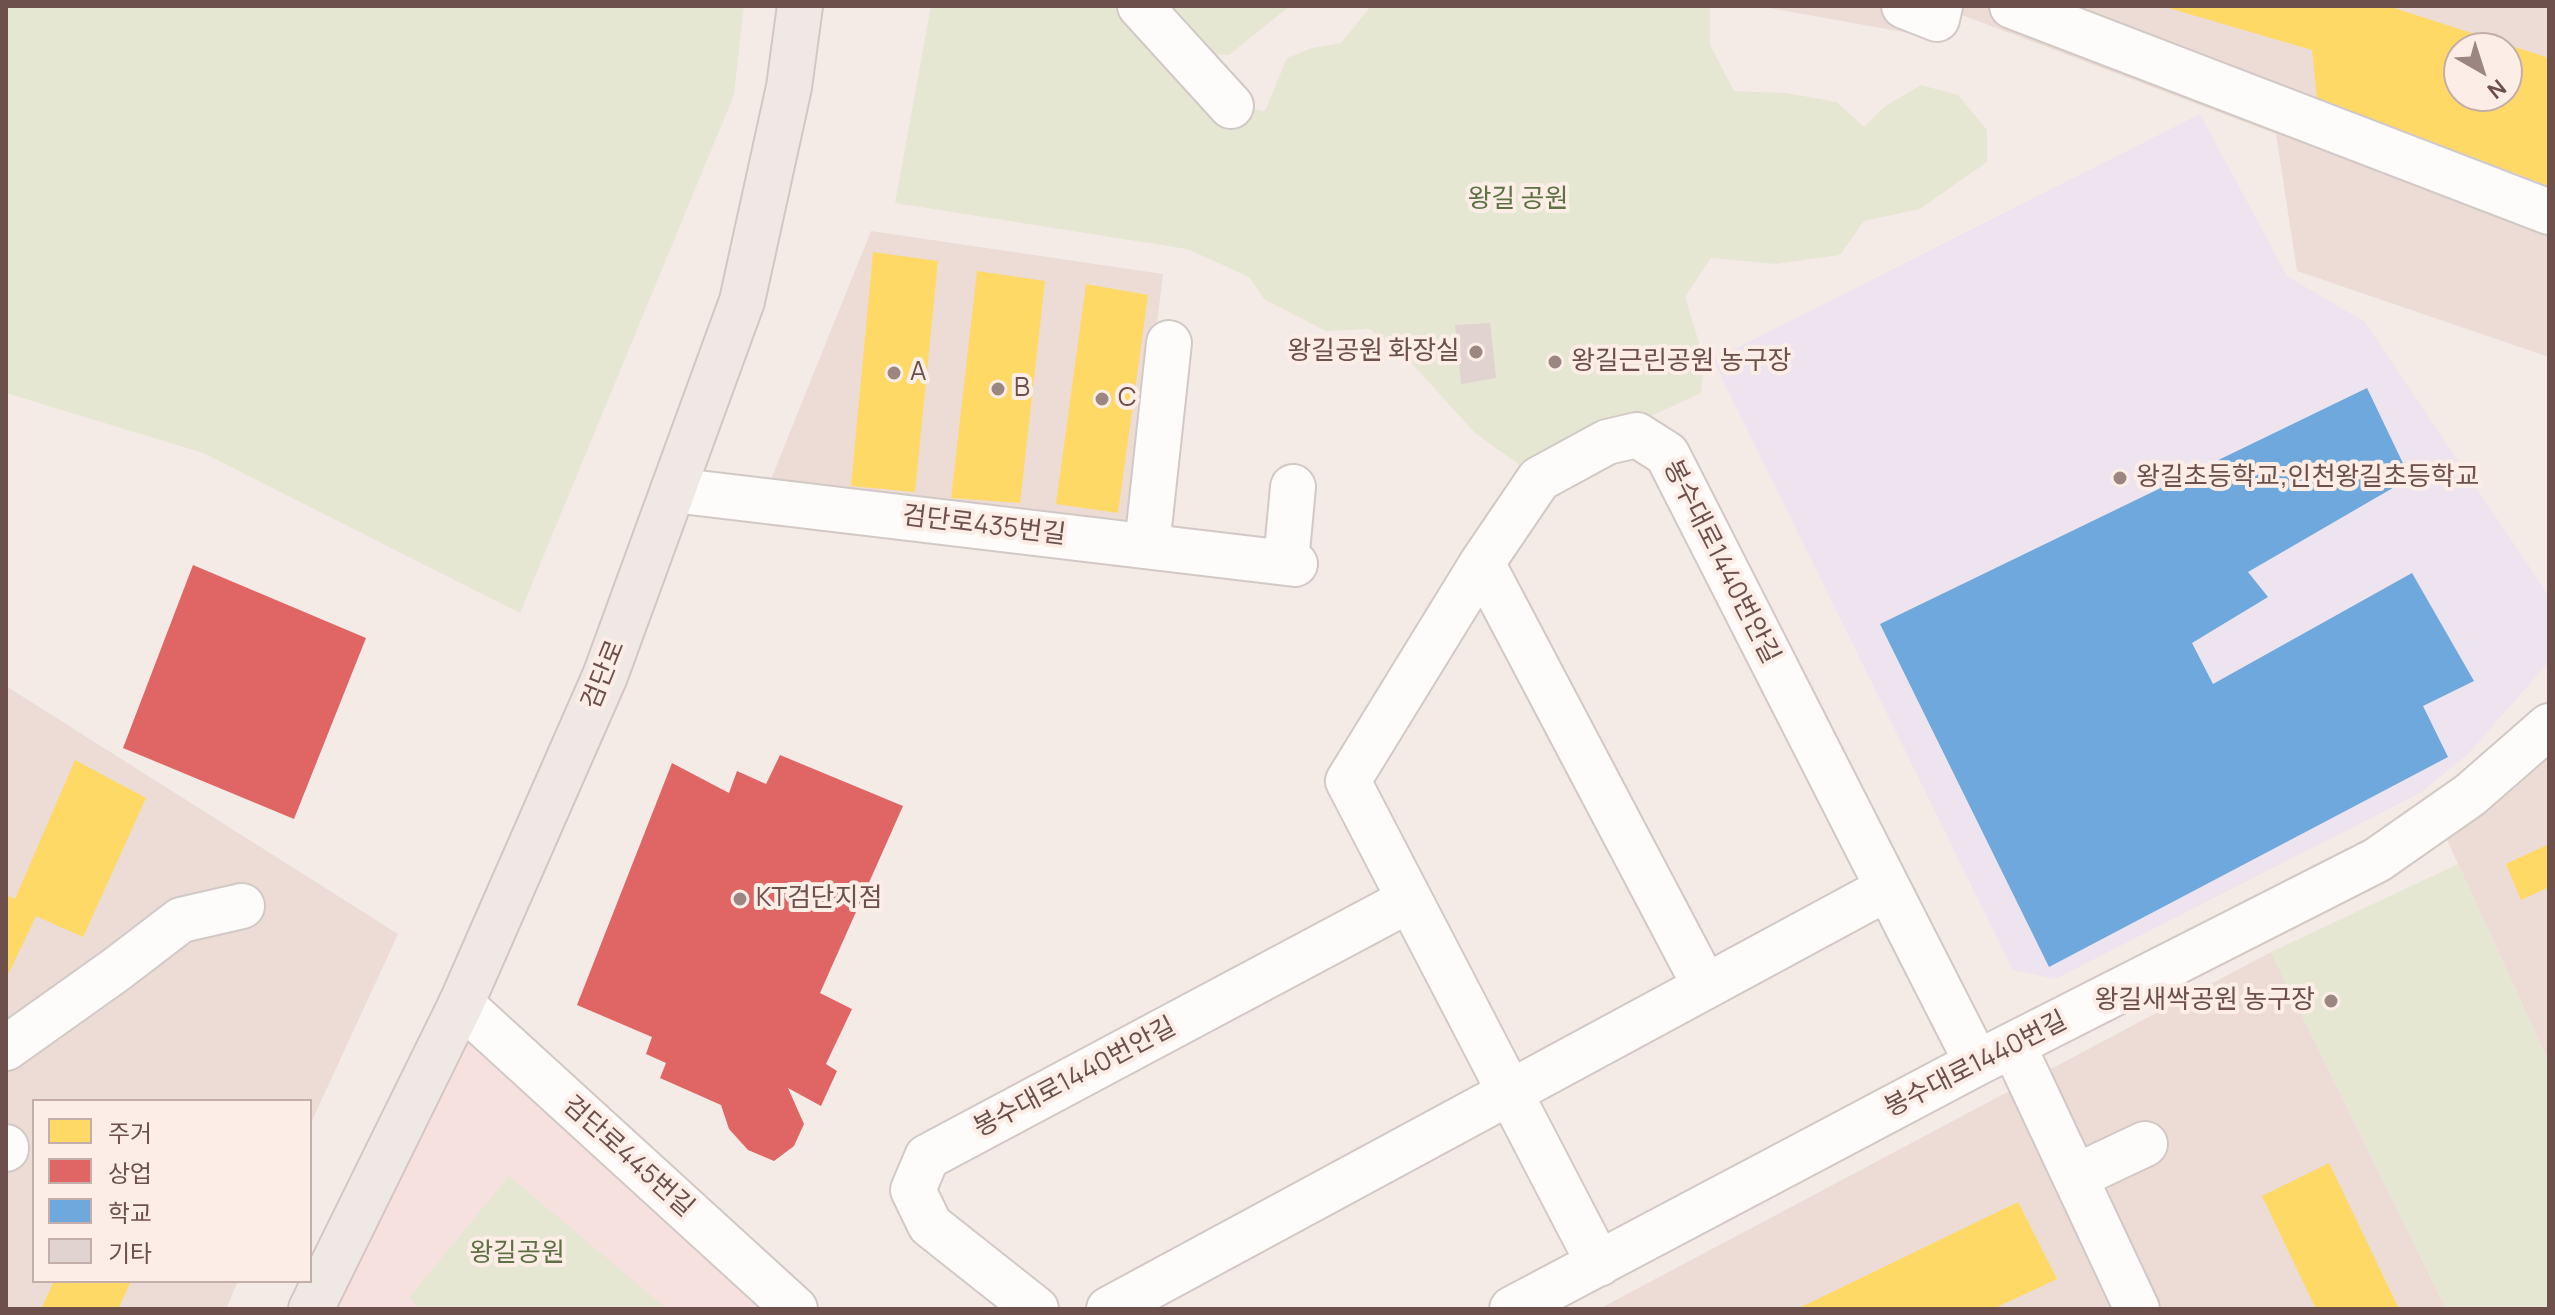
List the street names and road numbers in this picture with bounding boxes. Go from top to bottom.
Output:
street label: 봉수대로1440번안길 [1656,455,1786,669]
street label: 검단로435번길 [901,501,1067,551]
street label: 검단로 [576,636,632,714]
street label: 봉수대로1440번길 [1880,1006,2072,1124]
street label: 봉수대로1440번안길 [969,1012,1181,1144]
street label: 검단로445번길 [556,1090,700,1224]

